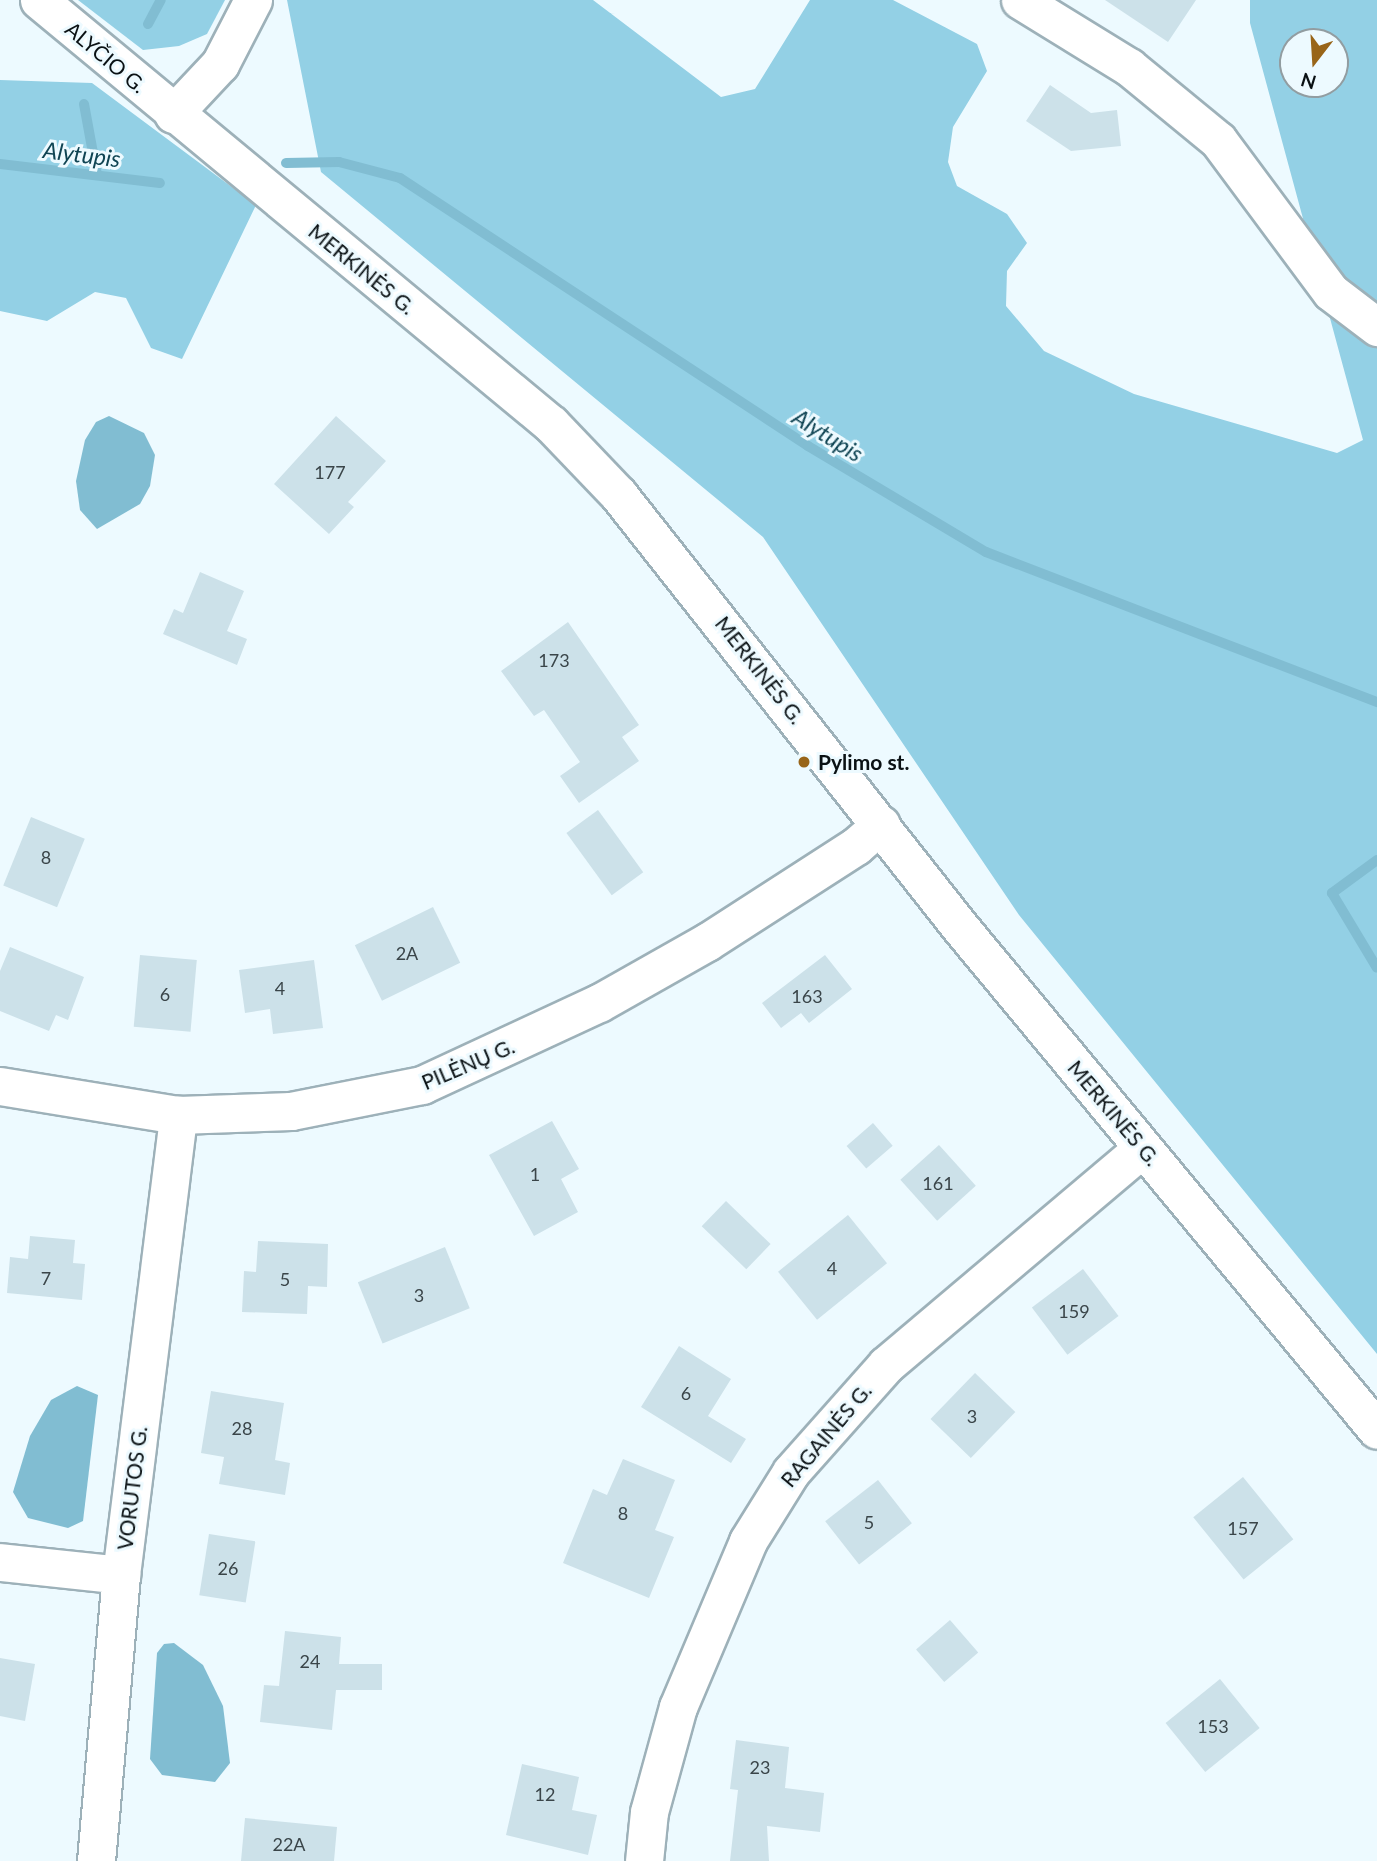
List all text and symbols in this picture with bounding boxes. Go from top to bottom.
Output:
street label: ALYČIO G. [60,16,152,98]
north arrow [1279,28,1349,98]
text: N [1298,69,1319,95]
water label: Alytupis [42,136,122,172]
street label: MERKINĖS G. [304,218,420,320]
water label: Alytupis [788,403,868,467]
house number: 177 [314,461,346,483]
street label: MERKINĖS G. [710,611,810,729]
house number: 173 [538,649,570,671]
place label: Pylimo st. [818,749,909,775]
marker: Pylimo st. [796,754,812,770]
house number: 8 [41,846,51,868]
house number: 2A [396,942,418,964]
house number: 4 [275,977,285,999]
house number: 6 [160,983,170,1005]
house number: 163 [791,985,823,1007]
street label: PILĖNŲ G. [418,1033,518,1095]
street label: MERKINĖS G. [1063,1055,1165,1171]
house number: 1 [530,1163,540,1185]
house number: 161 [922,1172,954,1194]
house number: 4 [827,1257,837,1279]
house number: 7 [41,1267,51,1289]
house number: 5 [280,1268,290,1290]
house number: 3 [414,1284,424,1306]
house number: 159 [1058,1300,1090,1322]
street label: RAGAINĖS G. [775,1378,877,1492]
house number: 6 [681,1382,691,1404]
house number: 3 [967,1405,977,1427]
house number: 28 [232,1417,252,1439]
street label: VORUTOS G. [112,1425,152,1551]
house number: 8 [618,1502,628,1524]
house number: 5 [864,1511,874,1533]
house number: 157 [1227,1517,1259,1539]
house number: 26 [218,1557,238,1579]
house number: 24 [300,1650,320,1672]
house number: 153 [1197,1715,1229,1737]
house number: 23 [750,1756,770,1778]
house number: 12 [535,1783,555,1805]
house number: 22A [272,1833,306,1855]

